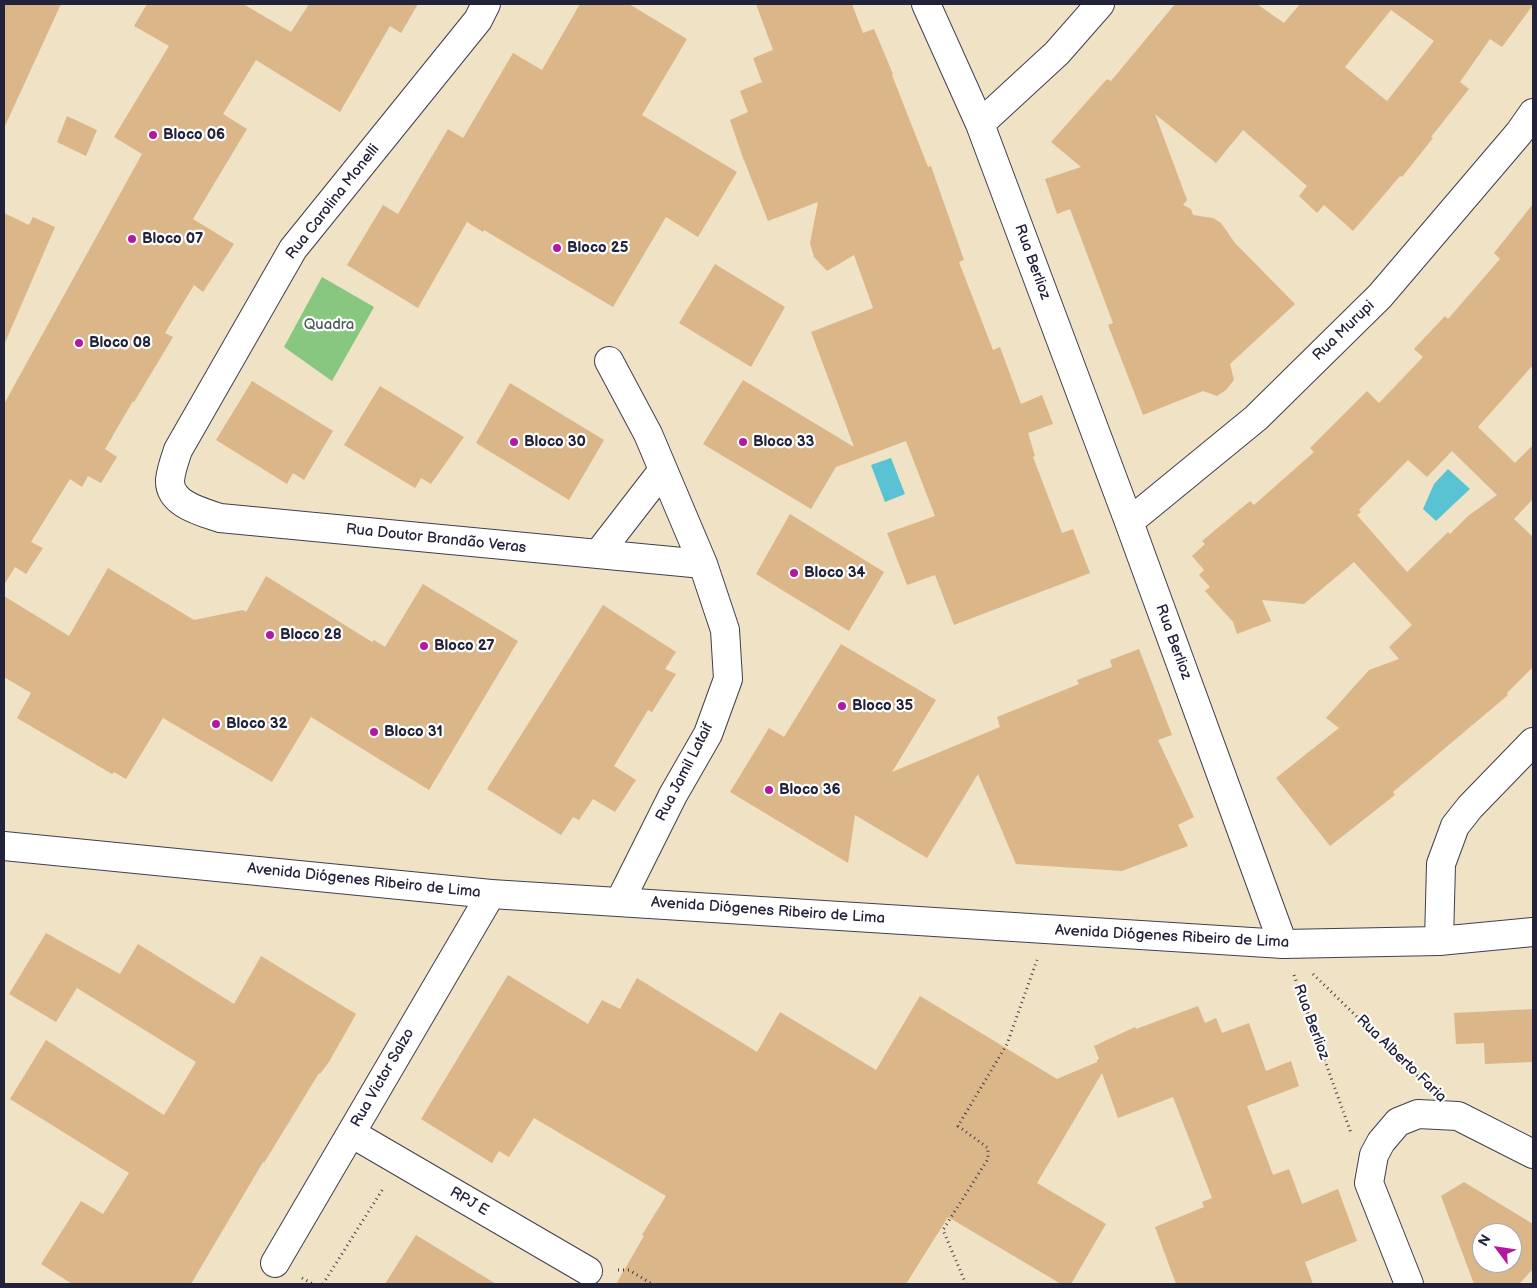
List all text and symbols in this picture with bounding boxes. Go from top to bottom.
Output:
place label: Bloco 06 [163,126,225,144]
marker: Bloco 06 [147,129,159,141]
street label: Rua Carolina Monelli [282,141,384,263]
street label: Rua Berlioz [1010,222,1054,302]
place label: Bloco 07 [142,230,203,248]
marker: Bloco 07 [126,233,138,245]
place label: Bloco 25 [567,239,628,257]
marker: Bloco 25 [551,242,563,254]
street label: Rua Murupi [1309,297,1379,365]
park label: Quadra [304,316,354,334]
place label: Bloco 08 [89,334,151,352]
marker: Bloco 08 [73,337,85,349]
place label: Bloco 30 [524,433,586,451]
place label: Bloco 33 [753,433,814,451]
marker: Bloco 30 [508,436,520,448]
marker: Bloco 33 [737,436,749,448]
street label: Rua Doutor Brandão Veras [345,521,527,557]
place label: Bloco 34 [804,564,865,582]
marker: Bloco 34 [788,567,800,579]
street label: Rua Berlioz [1151,602,1195,682]
place label: Bloco 28 [280,626,342,644]
marker: Bloco 28 [264,629,276,641]
place label: Bloco 27 [434,637,495,655]
marker: Bloco 27 [418,640,430,652]
place label: Bloco 35 [852,697,913,715]
marker: Bloco 35 [836,700,848,712]
place label: Bloco 32 [226,715,287,733]
marker: Bloco 32 [210,718,222,730]
street label: Rua Jamil Lataif [652,720,718,824]
place label: Bloco 31 [384,723,443,741]
marker: Bloco 31 [368,726,380,738]
place label: Bloco 36 [779,781,841,799]
marker: Bloco 36 [763,784,775,796]
street label: Avenida Diógenes Ribeiro de Lima [246,860,482,902]
street label: Avenida Diógenes Ribeiro de Lima [650,894,886,928]
street label: Avenida Diógenes Ribeiro de Lima [1054,922,1290,952]
street label: Rua Berlioz [1289,982,1333,1062]
street label: Rua Alberto Faria [1352,1012,1450,1106]
street label: Rua Victor Salzo [347,1025,419,1131]
street label: RPJ E [446,1184,492,1220]
north arrow [1472,1223,1522,1273]
text: N [1475,1232,1495,1249]

